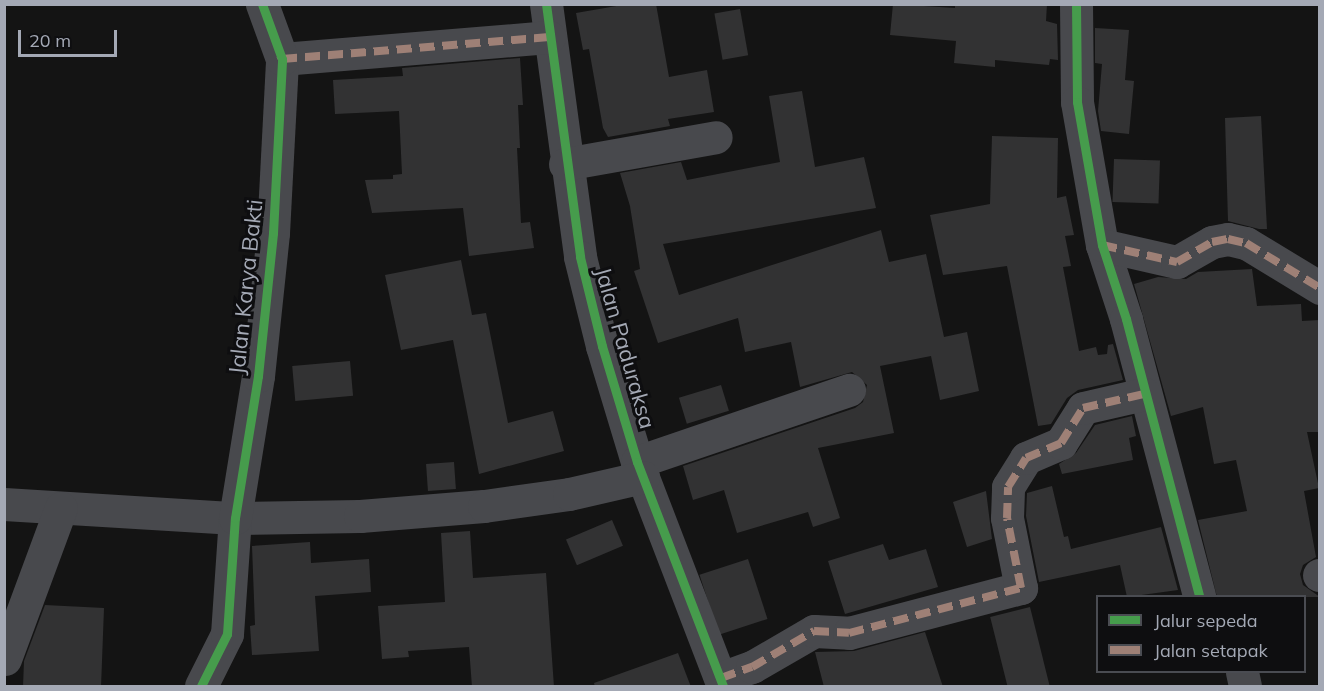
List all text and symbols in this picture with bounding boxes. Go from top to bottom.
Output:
scale bar [21,18,120,56]
text: 20 m [29,29,71,52]
street label: Jalan Karya Bakti [224,198,268,376]
street label: Jalan Paduraksa [589,264,661,432]
legend [1096,595,1306,673]
text: Jalur sepeda [1154,609,1258,632]
text: Jalan setapak [1154,639,1268,662]

